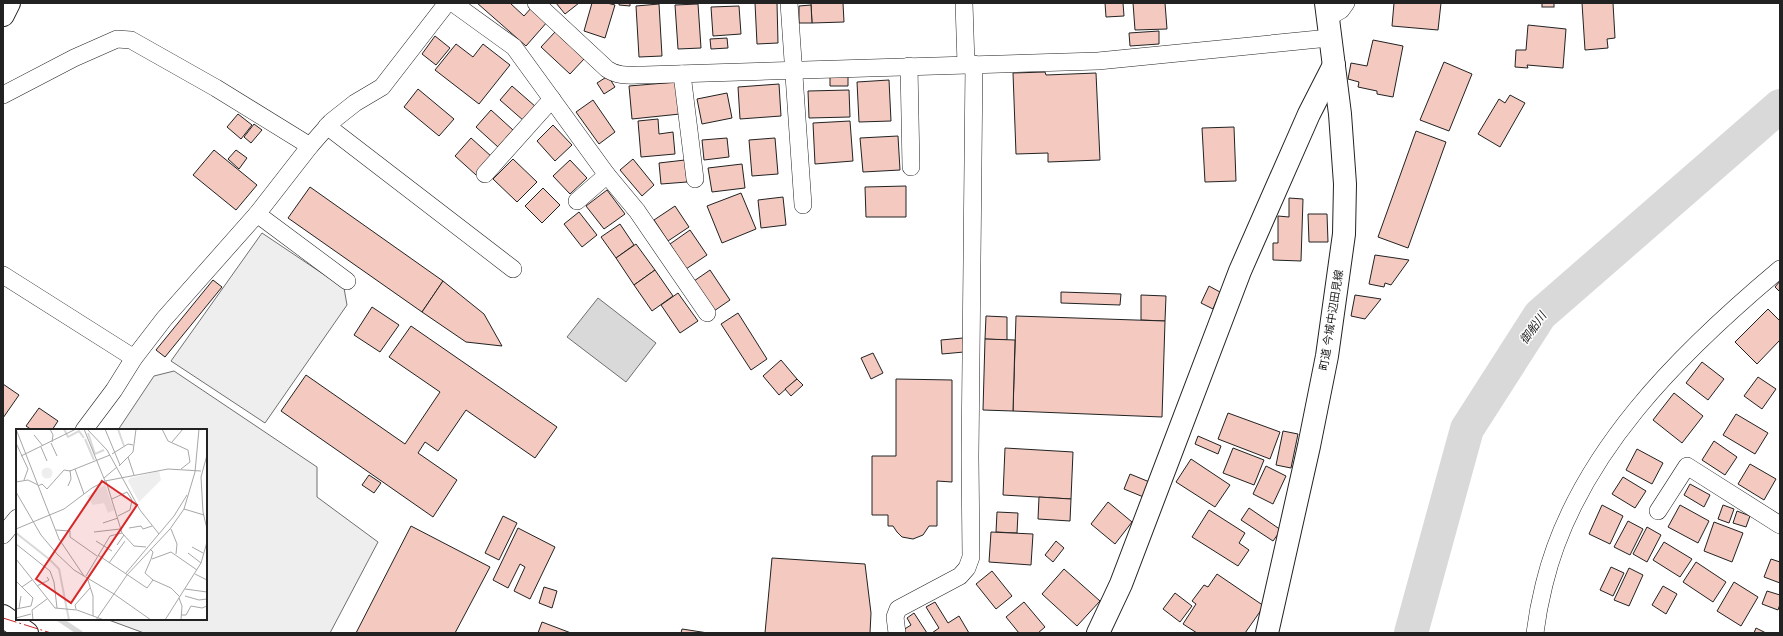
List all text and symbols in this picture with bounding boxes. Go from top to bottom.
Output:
street label: 町道 今城中辺田見線 [1316,269,1346,371]
water label: 御船川 [1516,307,1551,347]
inset map [16,429,207,620]

